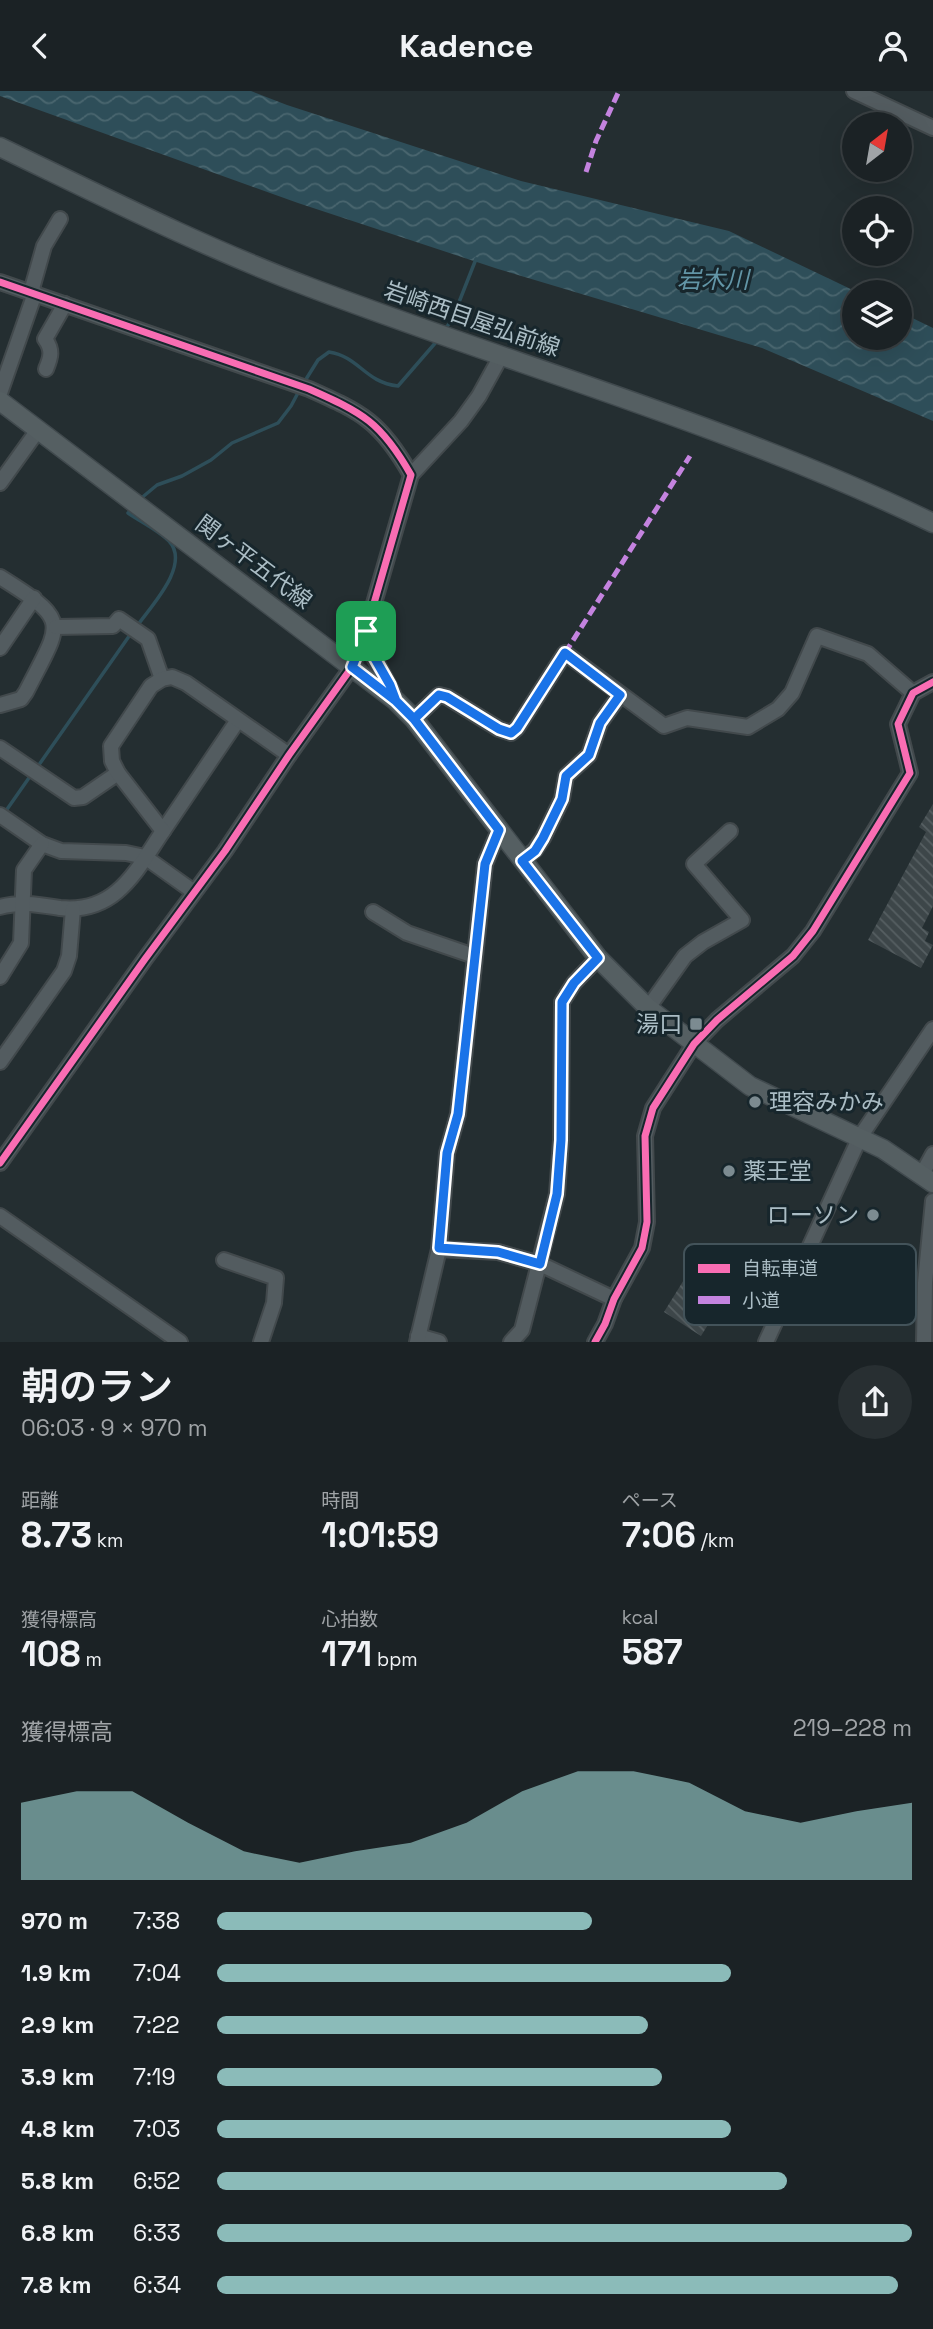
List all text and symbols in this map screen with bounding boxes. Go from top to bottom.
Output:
text: Kadence [399,26,534,66]
icon: back [21,27,59,65]
icon: person [874,27,912,65]
north arrow [842,112,912,182]
map controls [842,112,912,350]
button: locate [842,196,912,266]
water label: 岩木川 [677,264,752,295]
street label: 岩崎西目屋弘前線 [380,275,564,363]
button: layers [842,280,912,350]
street label: 関ヶ平五代線 [190,508,318,616]
pin [336,601,396,661]
icon: arrive [347,612,385,650]
place label: 湯口 [636,1009,682,1039]
marker: 湯口 [688,1016,704,1032]
place label: 理容みかみ [769,1087,884,1117]
marker: 理容みかみ [747,1094,763,1110]
place label: 薬王堂 [743,1156,812,1186]
marker: 薬王堂 [721,1163,737,1179]
place label: ローソン [767,1200,859,1230]
marker: ローソン [865,1207,881,1223]
legend [684,1244,916,1325]
text: 自転車道 [742,1256,818,1281]
text: 小道 [742,1288,780,1313]
text: 朝のラン [21,1363,173,1411]
button: share [838,1365,912,1439]
text: 06:03 · 9 × 970 m [21,1413,207,1443]
text: 距離 [21,1488,59,1513]
text: 時間 [321,1488,359,1513]
text: ペース [622,1488,678,1513]
text: 8.73 [21,1513,92,1557]
text: 1:01:59 [321,1513,439,1557]
text: 7:06 [622,1513,696,1557]
text: km [92,1528,123,1553]
text: /km [696,1528,734,1553]
text: kcal [622,1605,658,1630]
text: 獲得標高 [21,1607,97,1632]
text: 心拍数 [321,1607,378,1632]
text: 587 [622,1630,683,1674]
text: 108 [21,1632,81,1676]
text: 171 [321,1632,372,1676]
text: m [81,1647,102,1672]
text: bpm [372,1647,418,1672]
text: 219–228 m [793,1713,912,1743]
text: 獲得標高 [21,1717,113,1747]
text: 970 m [21,1906,88,1936]
text: 7:38 [133,1906,180,1936]
text: 1.9 km [21,1958,91,1988]
text: 7:04 [133,1958,181,1988]
text: 2.9 km [21,2010,94,2040]
text: 7:22 [133,2010,180,2040]
text: 3.9 km [21,2062,94,2092]
text: 7:19 [133,2062,175,2092]
text: 4.8 km [21,2114,95,2144]
text: 7:03 [133,2114,180,2144]
text: 5.8 km [21,2166,94,2196]
text: 6:52 [133,2166,180,2196]
text: 6.8 km [21,2218,94,2248]
text: 6:33 [133,2218,181,2248]
text: 7.8 km [21,2270,91,2300]
text: 6:34 [133,2270,181,2300]

